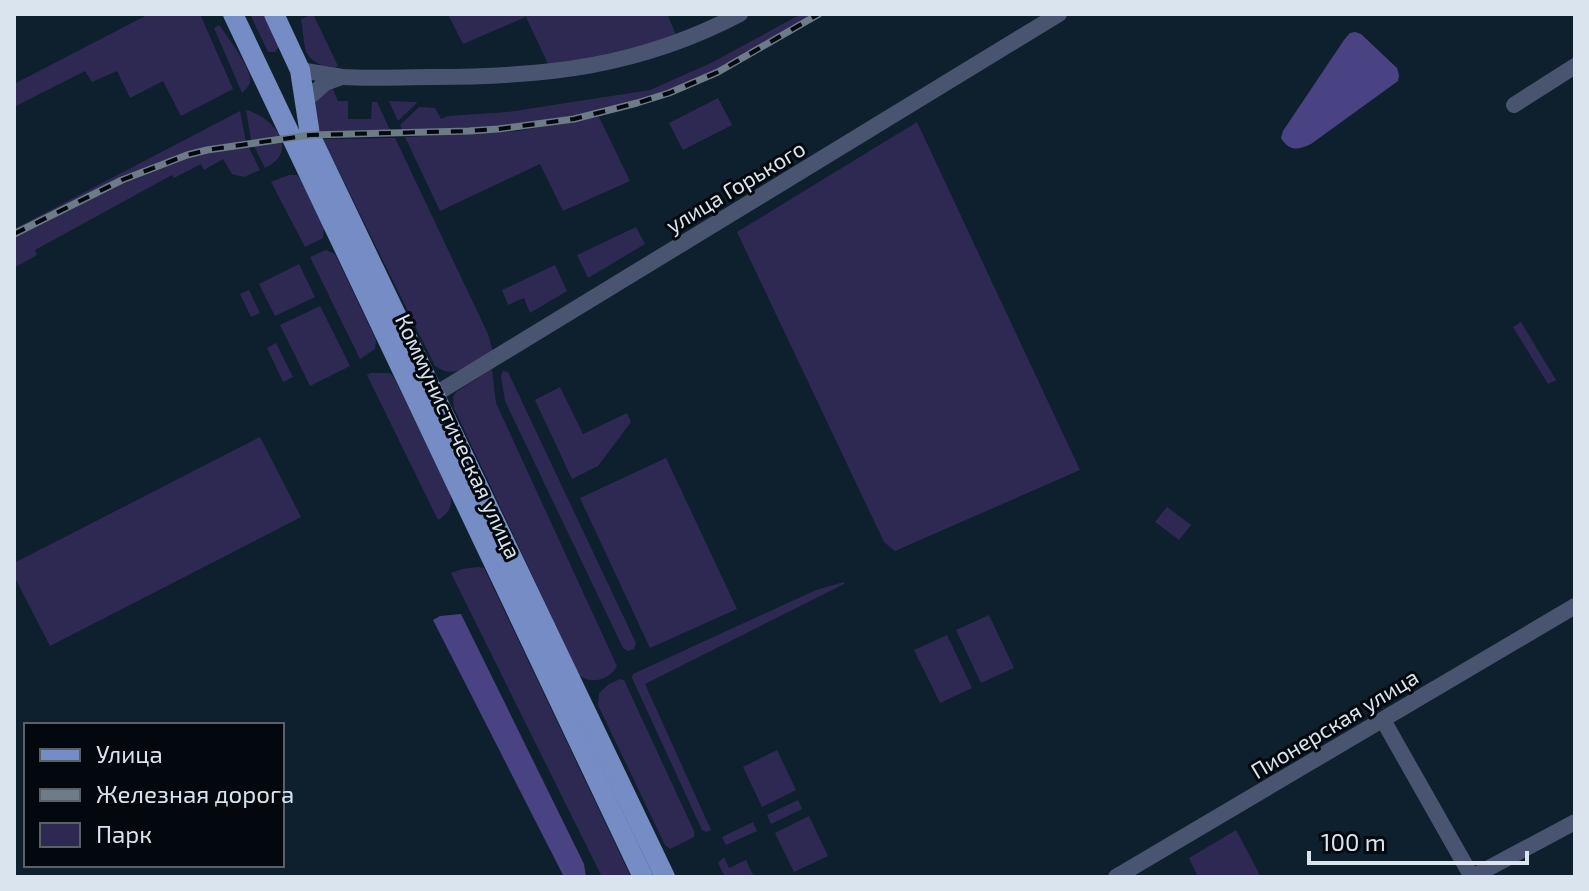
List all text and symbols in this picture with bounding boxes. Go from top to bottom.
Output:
street label: улица Горького [661,134,810,239]
street label: Коммунистическая улица [390,309,527,563]
street label: Пионерская улица [1246,663,1423,784]
legend [24,723,284,867]
text: Улица [96,739,163,768]
text: Железная дорога [96,779,294,808]
scale bar [1309,815,1527,865]
text: Парк [96,819,152,848]
text: 100 m [1321,827,1386,856]

